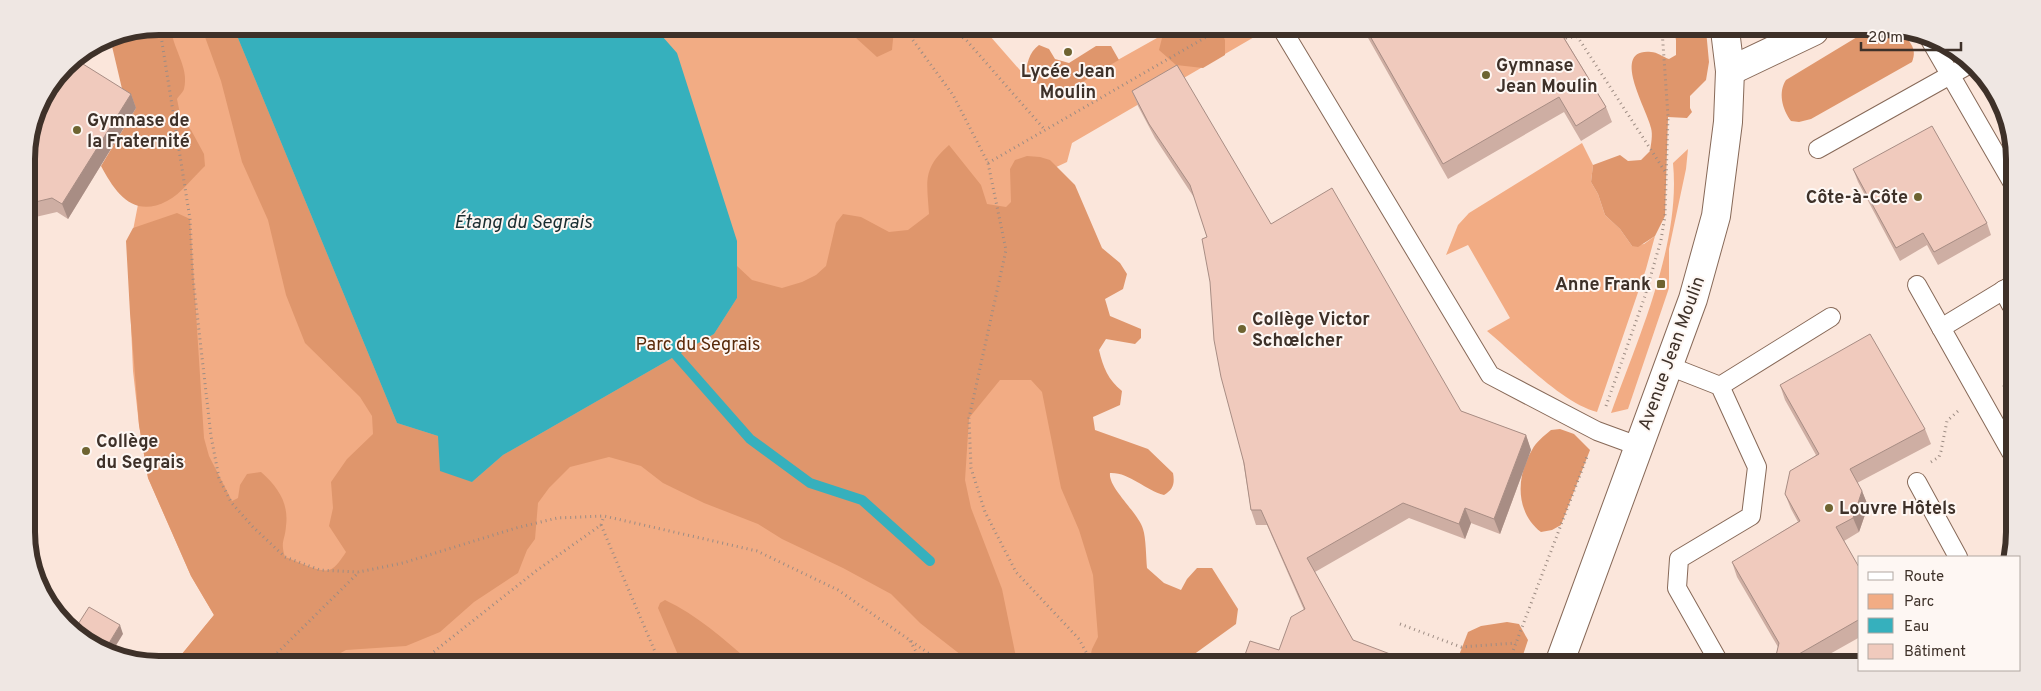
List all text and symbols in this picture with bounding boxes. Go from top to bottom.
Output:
scale bar [1861,20,1961,52]
text: 20 m [1868,29,1903,48]
marker: Lycée Jean Moulin [1062,46,1074,58]
place label: Gymnase Jean Moulin [1496,55,1598,99]
place label: Lycée Jean Moulin [1021,61,1115,105]
marker: Gymnase Jean Moulin [1480,69,1492,81]
place label: Gymnase de la Fraternité [87,110,190,154]
marker: Gymnase de la Fraternité [71,124,83,136]
place label: Côte-à-Côte [1806,187,1908,210]
marker: Côte-à-Côte [1912,191,1924,203]
water label: Étang du Segrais [454,210,592,235]
street label: Avenue Jean Moulin [1634,273,1711,434]
place label: Anne Frank [1555,274,1651,297]
marker: Anne Frank [1655,278,1667,290]
place label: Collège Victor Schœlcher [1252,309,1370,353]
marker: Collège Victor Schœlcher [1236,323,1248,335]
park label: Parc du Segrais [636,334,760,357]
place label: Collège du Segrais [96,431,184,475]
marker: Collège du Segrais [80,445,92,457]
place label: Louvre Hôtels [1839,498,1956,521]
marker: Louvre Hôtels [1823,502,1835,514]
legend [1858,556,2021,671]
text: Route [1904,568,1944,587]
text: Parc [1904,593,1934,612]
text: Eau [1904,618,1929,637]
text: Bâtiment [1904,643,1966,662]

